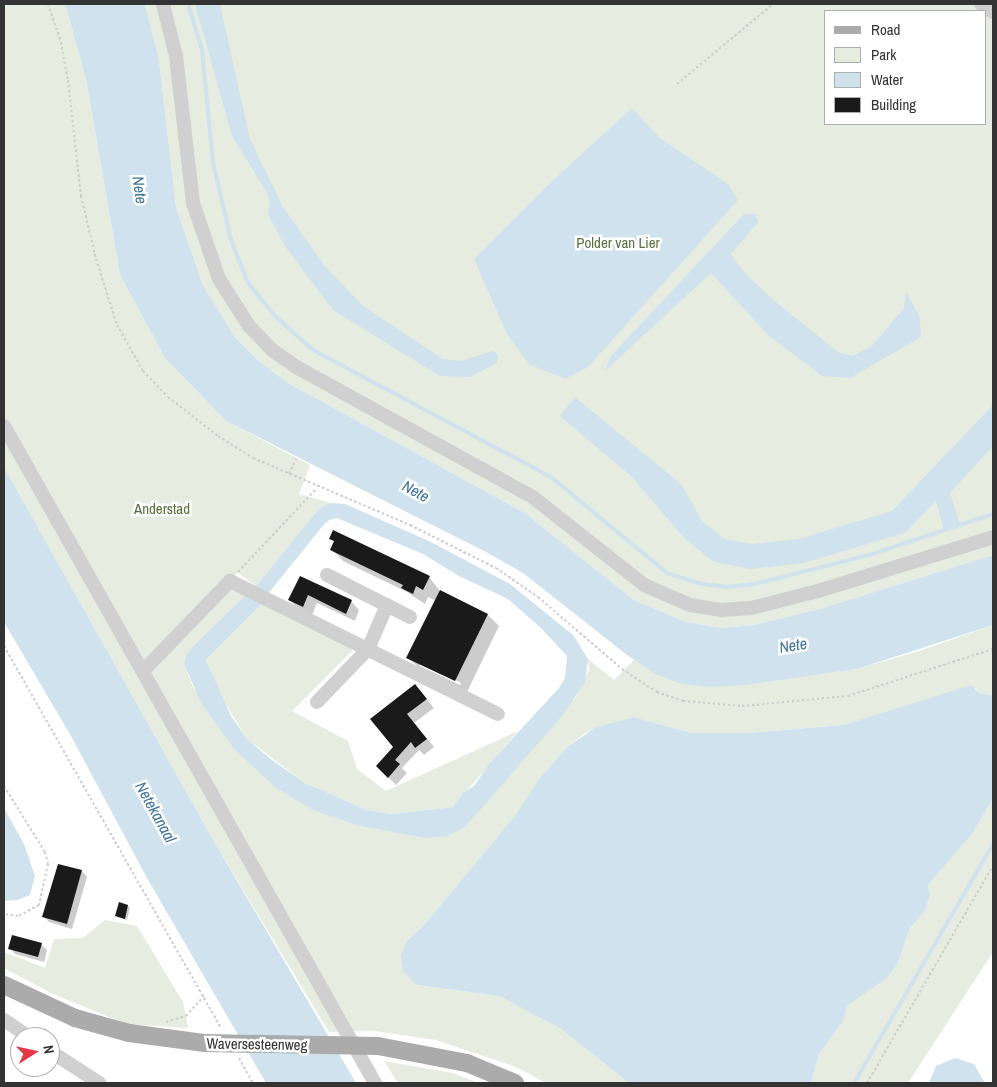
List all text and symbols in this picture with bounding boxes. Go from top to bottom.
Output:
legend [824,10,987,125]
text: Road [871,19,900,40]
text: Park [871,44,896,65]
text: Water [871,69,903,90]
text: Building [871,94,916,115]
water label: Nete [129,175,151,205]
park label: Polder van Lier [576,234,660,252]
water label: Nete [399,476,433,506]
park label: Anderstad [134,500,190,518]
water label: Nete [778,633,808,657]
water label: Netekanaal [132,778,180,846]
north arrow [10,1027,60,1077]
street label: Waversesteenweg [206,1034,308,1054]
text: N [39,1044,58,1055]

